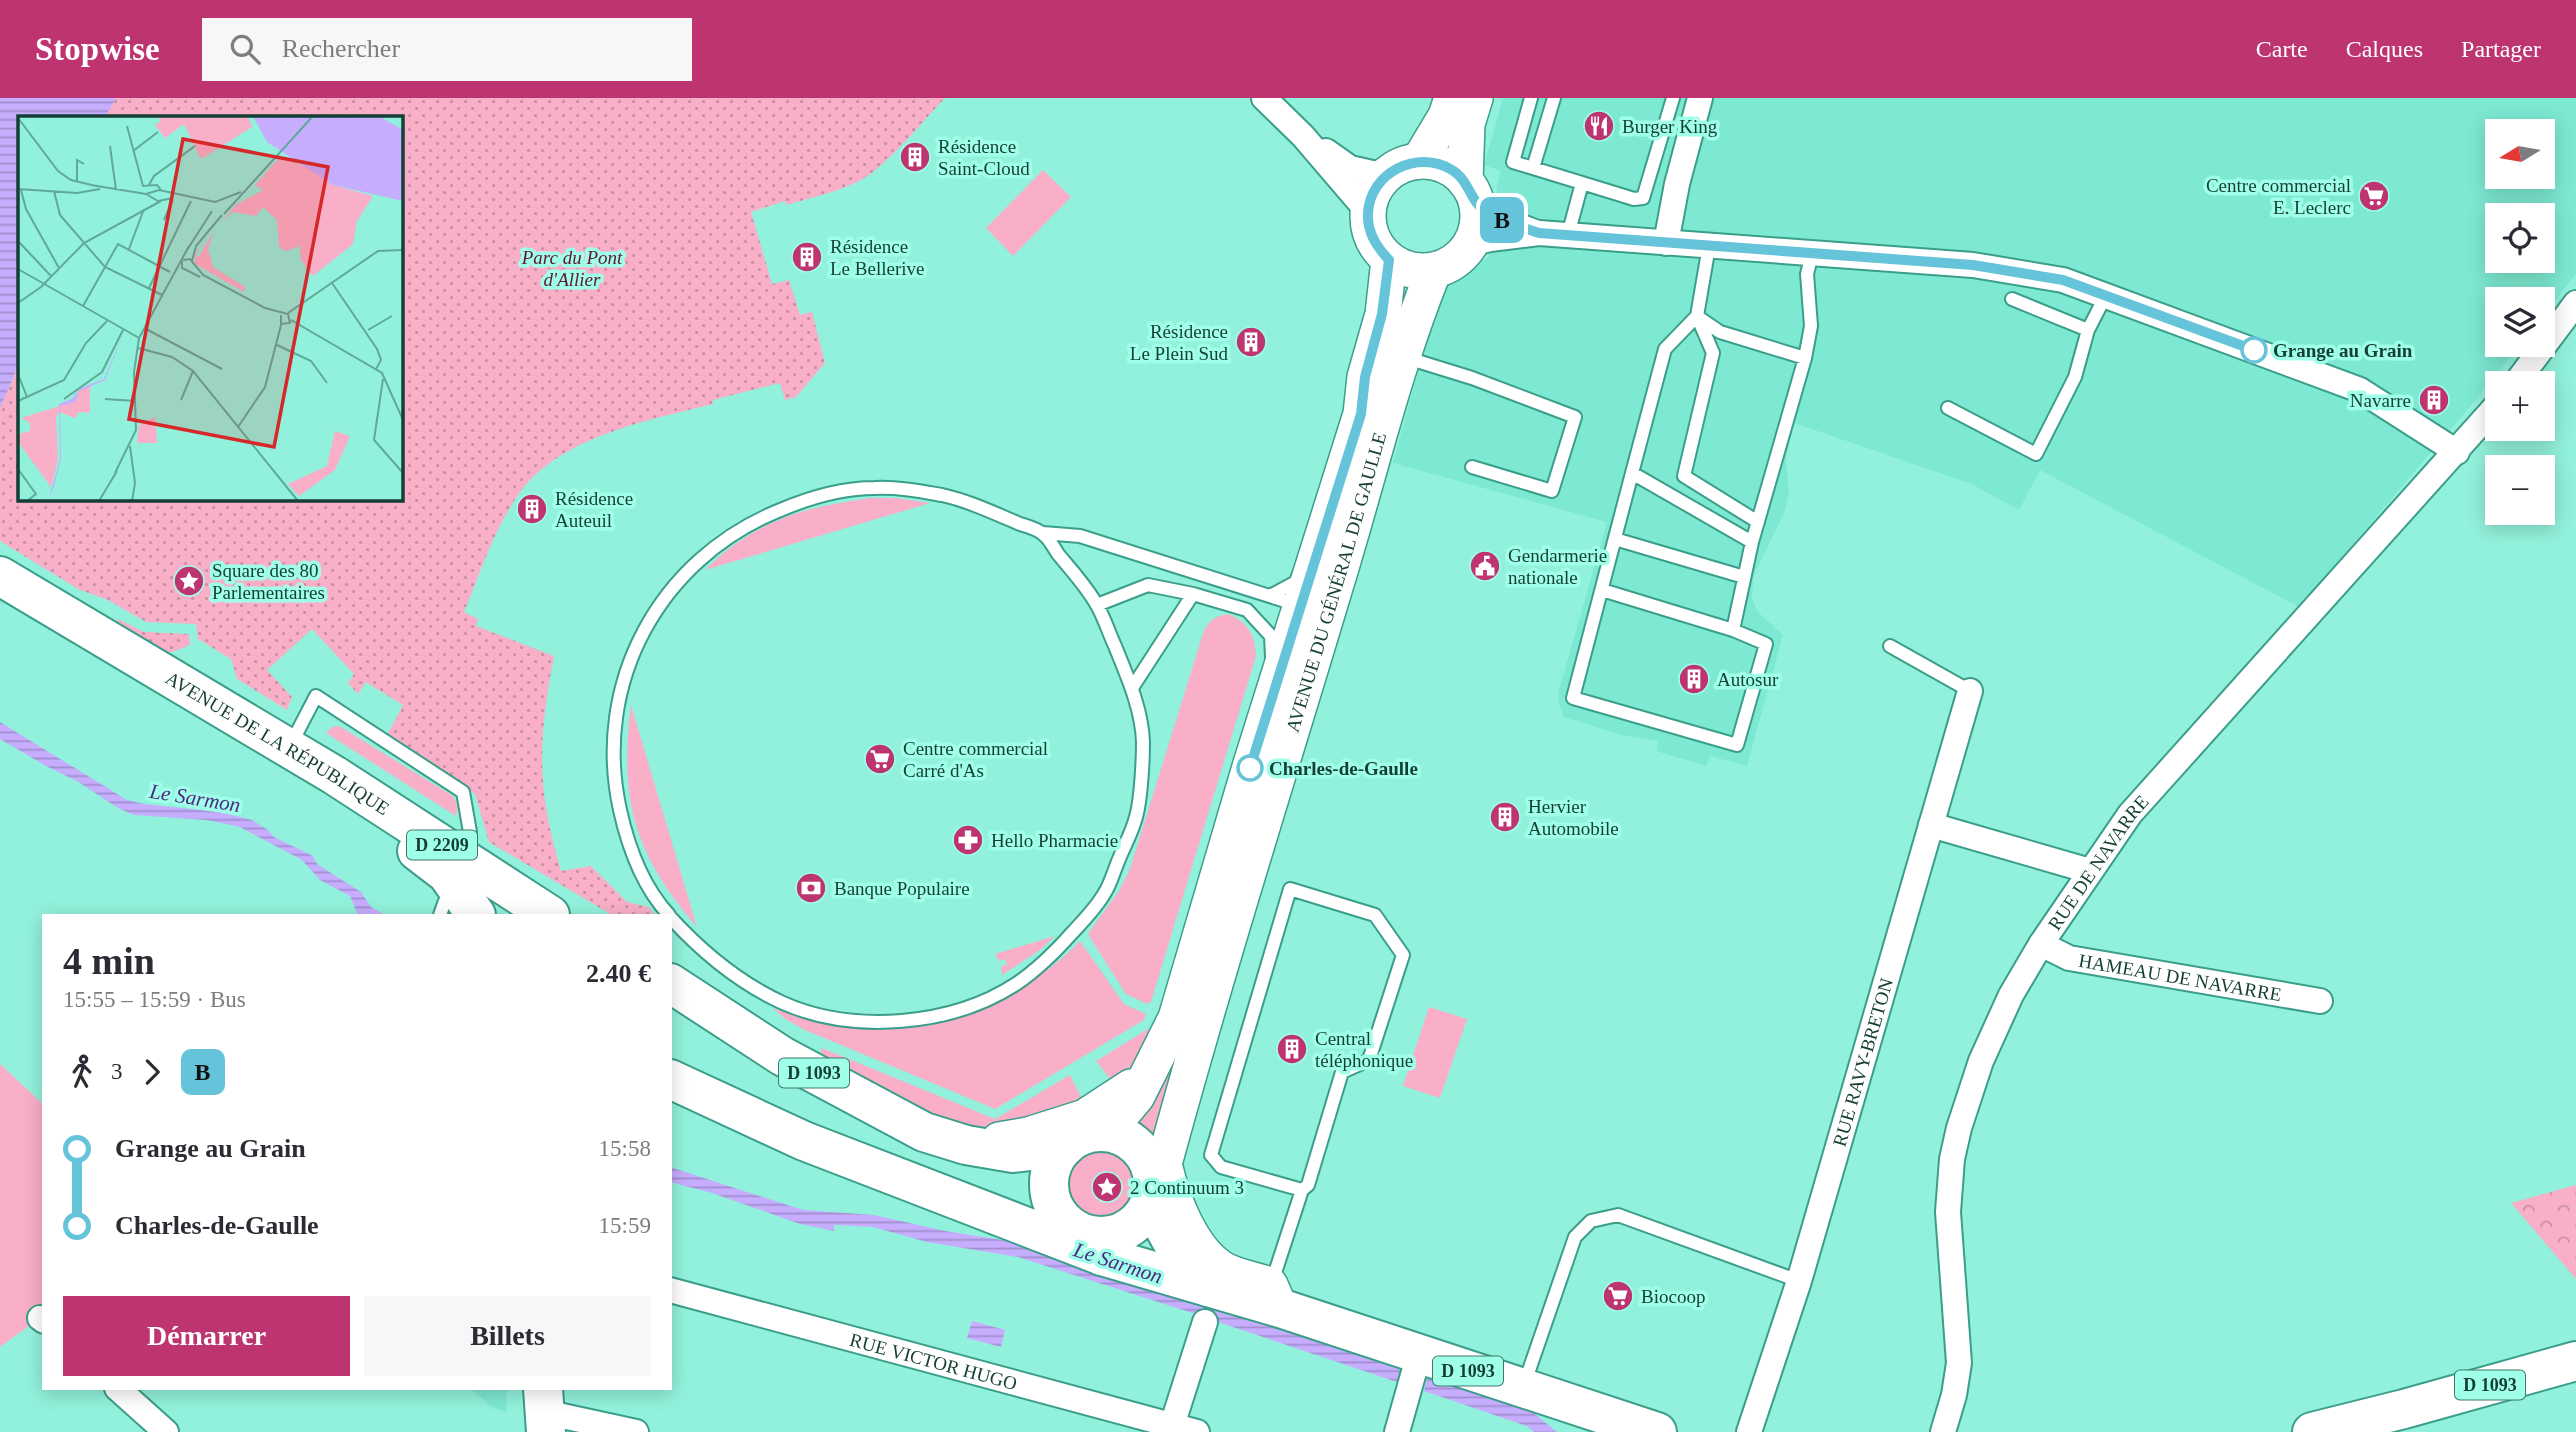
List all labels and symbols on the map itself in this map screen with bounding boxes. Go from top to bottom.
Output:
restaurant icon: Burger King [1582,109,1616,143]
inset map [18,116,402,500]
place label: Burger King [1622,116,1718,137]
north arrow [2485,119,2555,189]
place label: Résidence Saint-Cloud [938,136,1030,179]
building icon: Résidence Saint-Cloud [898,140,932,174]
place label: Centre commercial E. Leclerc [2206,175,2351,218]
supermarket icon: Centre commercial E. Leclerc [2357,179,2391,213]
line badge: B [1479,197,1525,243]
place label: Résidence Le Bellerive [830,236,924,279]
building icon: Résidence Le Bellerive [790,240,824,274]
park label: Parc du Pont d'Allier [521,247,623,290]
place label: Résidence Le Plein Sud [1130,321,1228,364]
building icon: Résidence Le Plein Sud [1234,325,1268,359]
marker: Grange au Grain [2241,337,2267,363]
place label: Grange au Grain [2273,340,2413,361]
building icon: Navarre [2417,383,2451,417]
place label: Navarre [2350,390,2411,411]
street label: AVENUE DU GÉNÉRAL DE GAULLE [1281,430,1390,734]
place label: Résidence Auteuil [555,488,633,531]
building icon: Résidence Auteuil [515,492,549,526]
place label: Gendarmerie nationale [1508,545,1607,588]
public building icon: Gendarmerie nationale [1468,549,1502,583]
place label: Square des 80 Parlementaires [212,560,325,603]
place icon: Square des 80 Parlementaires [172,564,206,598]
building icon: Autosur [1677,662,1711,696]
street label: AVENUE DE LA RÉPUBLIQUE [162,667,394,819]
place label: Autosur [1717,669,1779,690]
place label: Centre commercial Carré d'As [903,738,1048,781]
supermarket icon: Centre commercial Carré d'As [863,742,897,776]
marker: Charles-de-Gaulle [1237,755,1263,781]
place label: Charles-de-Gaulle [1269,758,1418,779]
water label: Le Sarmon [147,779,242,817]
street label: RUE DE NAVARRE [2043,791,2152,934]
place label: Hervier Automobile [1528,796,1619,839]
building icon: Hervier Automobile [1488,800,1522,834]
pharmacy icon: Hello Pharmacie [951,823,985,857]
road number: D 2209 [407,830,477,860]
place label: Hello Pharmacie [991,830,1118,851]
bank icon: Banque Populaire [794,871,828,905]
place label: Banque Populaire [834,878,970,899]
street label: HAMEAU DE NAVARRE [2077,949,2283,1005]
street label: RUE RAVY-BRETON [1828,975,1897,1149]
place label: Central téléphonique [1315,1028,1413,1071]
building icon: Central téléphonique [1275,1032,1309,1066]
road number: D 1093 [779,1058,849,1088]
place icon: 2 Continuum 3 [1090,1170,1124,1204]
place label: 2 Continuum 3 [1130,1177,1244,1198]
water label: Le Sarmon [1070,1237,1165,1289]
supermarket icon: Biocoop [1601,1279,1635,1313]
place label: Biocoop [1641,1286,1705,1307]
street label: RUE VICTOR HUGO [848,1328,1020,1394]
road number: D 1093 [1433,1356,1503,1386]
road number: D 1093 [2455,1370,2525,1400]

